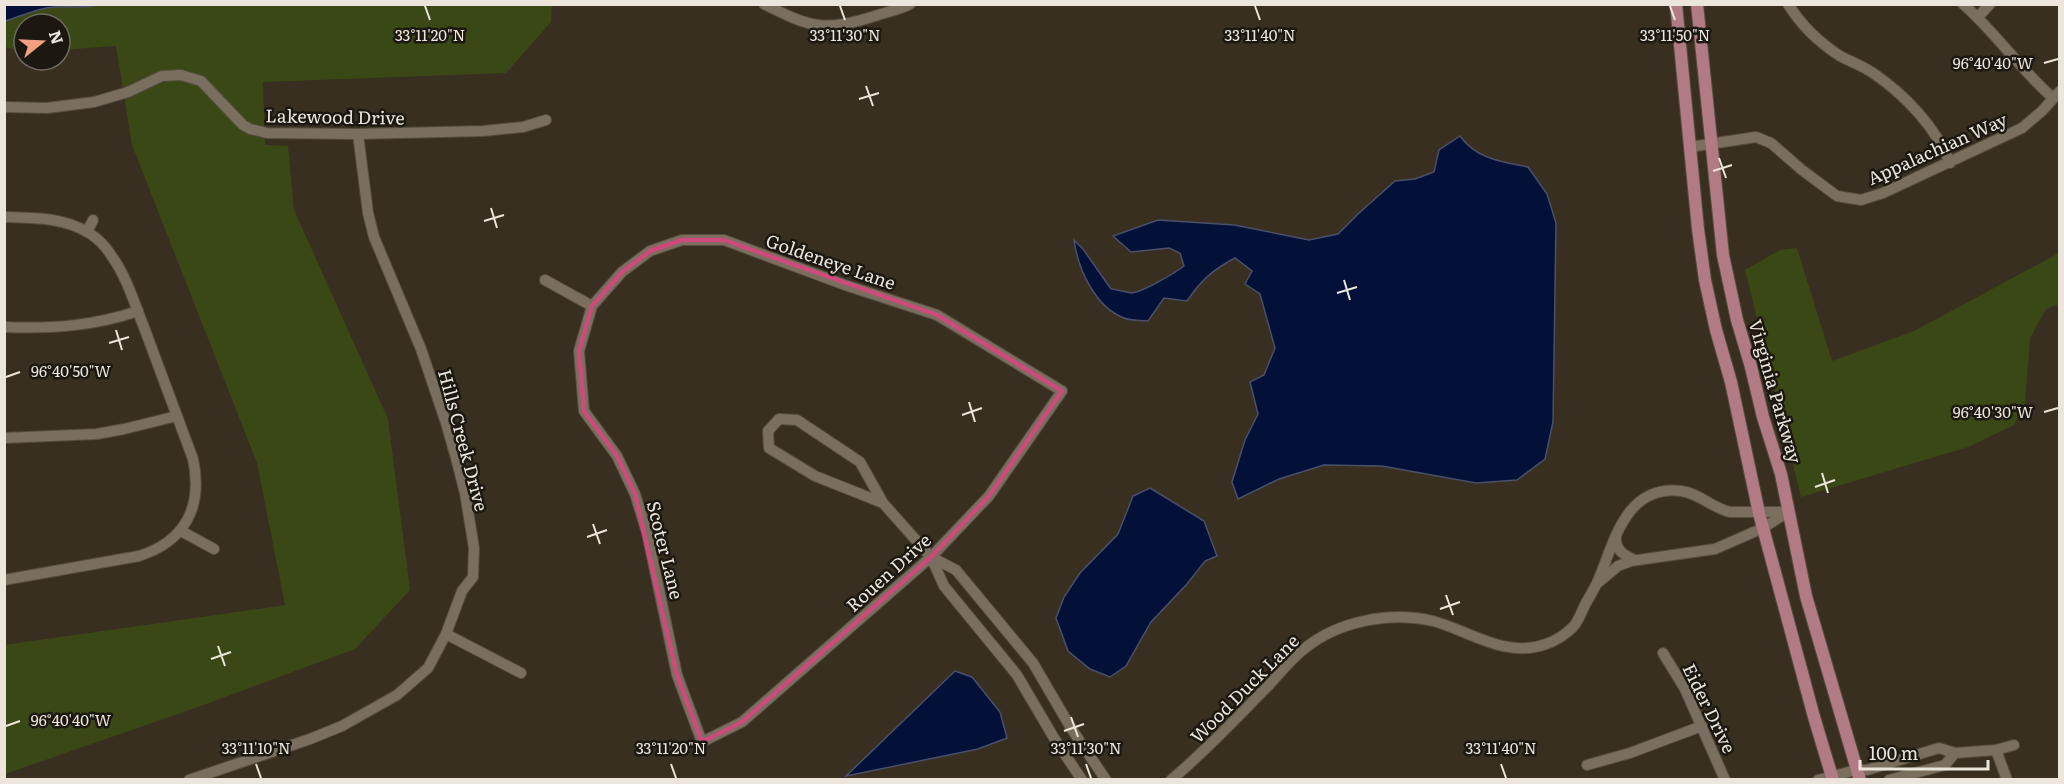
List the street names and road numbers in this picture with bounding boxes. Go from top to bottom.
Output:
street label: Lakewood Drive [265,101,405,131]
street label: Appalachian Way [1863,105,2012,191]
street label: Goldeneye Lane [763,226,899,296]
street label: Virginia Parkway [1743,316,1810,467]
street label: Hills Creek Drive [432,366,496,514]
street label: Scoter Lane [641,498,691,602]
street label: Rouen Drive [839,526,937,618]
street label: Wood Duck Lane [1183,627,1305,749]
street label: Eider Drive [1677,659,1743,757]

